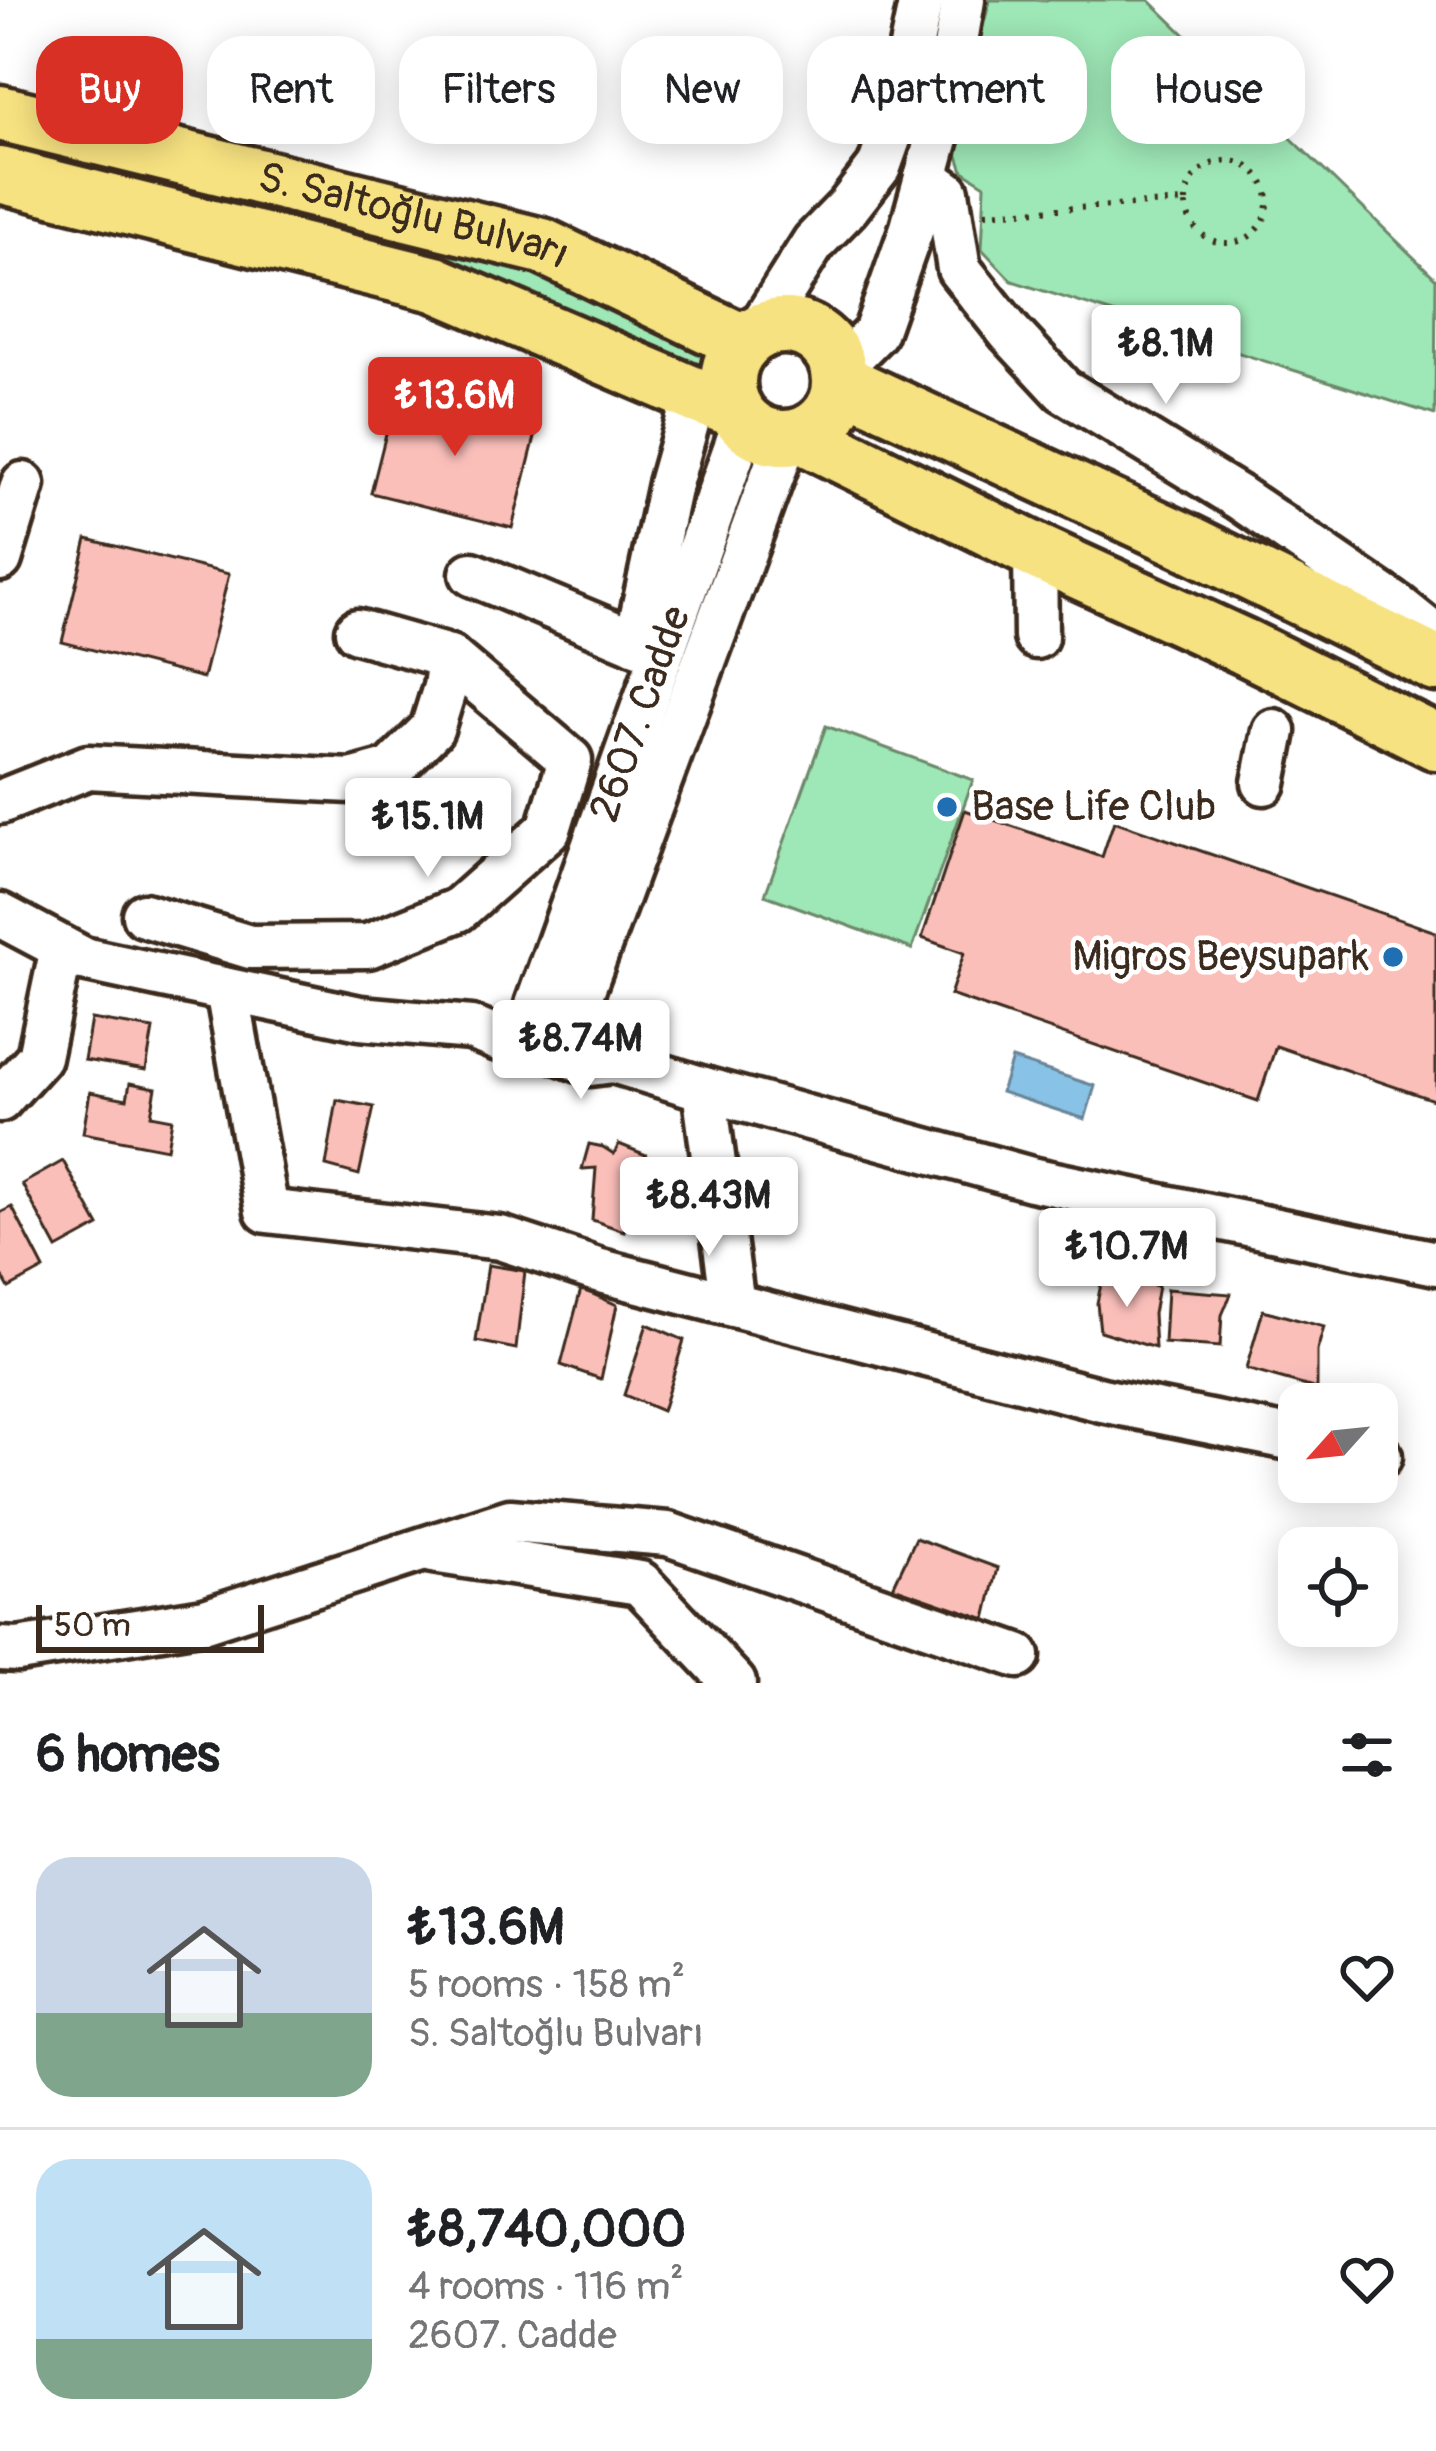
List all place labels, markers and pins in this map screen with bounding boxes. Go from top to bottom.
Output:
pin: ₺8.1M [1082,305,1250,407]
pin: ₺13.6M [357,357,553,459]
pin: ₺15.1M [330,778,526,880]
place label: Base Life Club [971,781,1216,833]
marker: Base Life Club [934,794,960,820]
place label: Migros Beysupark [1072,931,1369,983]
marker: Migros Beysupark [1380,944,1406,970]
pin: ₺8.74M [483,1000,679,1102]
pin: ₺8.43M [611,1157,807,1259]
pin: ₺10.7M [1029,1208,1225,1310]

